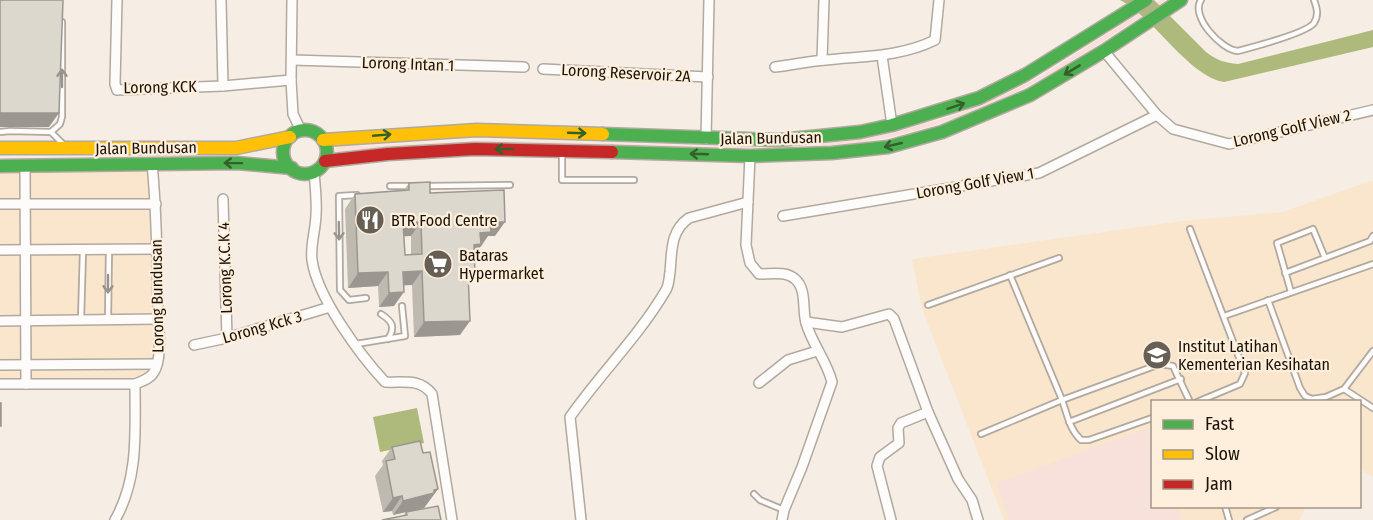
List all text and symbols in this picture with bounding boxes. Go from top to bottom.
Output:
street label: Lorong Intan 1 [361,53,455,75]
street label: Lorong Reservoir 2A [561,60,692,86]
one-way arrow [1064,65,1081,77]
one-way arrow [56,68,68,88]
street label: Lorong KCK [123,77,197,97]
one-way arrow [946,99,965,110]
street label: Lorong Golf View 2 [1231,105,1353,151]
one-way arrow [566,128,586,139]
street label: Jalan Bundusan [720,128,822,148]
one-way arrow [371,129,391,140]
street label: Jalan Bundusan [95,138,197,158]
one-way arrow [884,140,903,152]
one-way arrow [494,143,514,155]
one-way arrow [689,148,709,160]
one-way arrow [224,157,244,169]
street label: Lorong Golf View 1 [915,163,1035,203]
restaurant icon: BTR Food Centre [354,204,386,236]
place label: BTR Food Centre [391,211,497,230]
one-way arrow [334,220,345,240]
street label: Lorong K.C.K 4 [214,222,236,314]
street label: Lorong Bundusan [147,239,167,353]
place label: Bataras Hypermarket [459,246,545,283]
supermarket icon: Bataras Hypermarket [422,248,454,280]
one-way arrow [102,274,114,294]
street label: Lorong Kck 3 [220,307,304,347]
place label: Institut Latihan Kementerian Kesihatan [1178,337,1330,374]
school or university icon: Institut Latihan Kementerian Kesihatan [1141,339,1173,371]
legend [1151,400,1361,508]
text: Fast [1205,413,1234,435]
text: Slow [1205,443,1240,465]
text: Jam [1205,473,1233,495]

